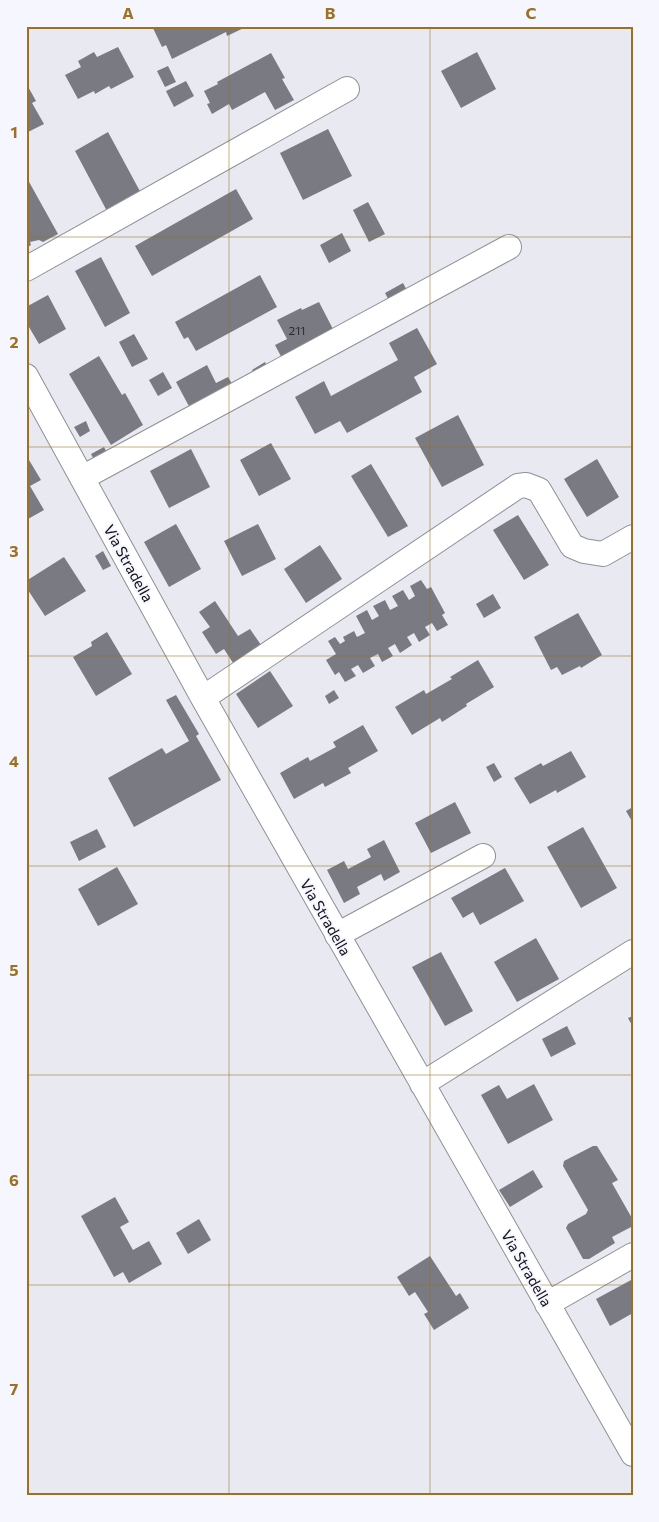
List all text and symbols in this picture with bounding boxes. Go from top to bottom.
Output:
text: A [122,3,134,22]
text: B [325,3,336,22]
text: C [526,3,537,22]
text: 1 [10,122,18,141]
house number: 211 [289,323,305,337]
text: 2 [9,332,19,351]
street label: Via Stradella [100,521,158,605]
text: 3 [9,541,19,560]
text: 4 [9,751,19,770]
street label: Via Stradella [297,876,355,958]
text: 5 [9,960,19,979]
text: 6 [9,1170,19,1189]
street label: Via Stradella [498,1227,556,1309]
text: 7 [10,1379,19,1398]

